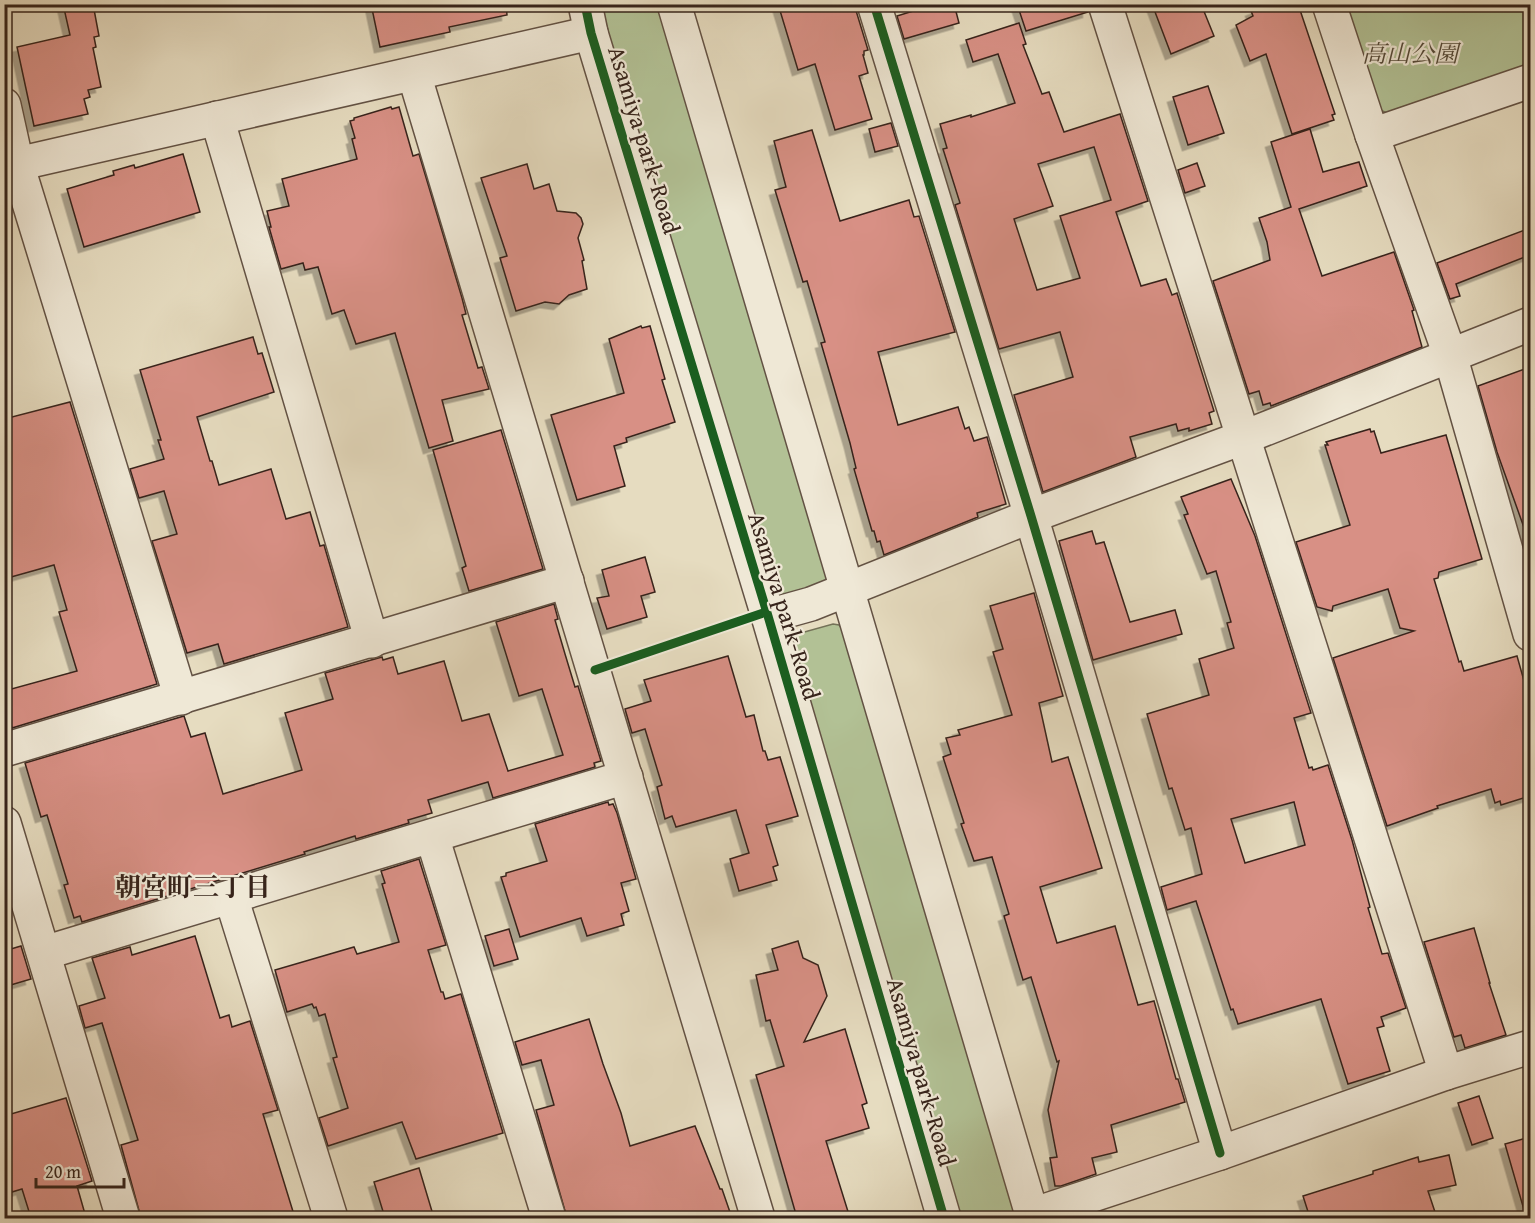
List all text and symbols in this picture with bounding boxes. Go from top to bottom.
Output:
park label: 高山公園 [1362,36,1462,71]
street label: Asamiya park-Road [599,42,690,238]
street label: Asamiya park-Road [739,508,830,704]
district label: 朝宮町三丁目 [115,867,271,906]
street label: Asamiya park-Road [878,973,965,1171]
scale bar [36,1151,124,1189]
text: 20 m [45,1158,81,1185]

